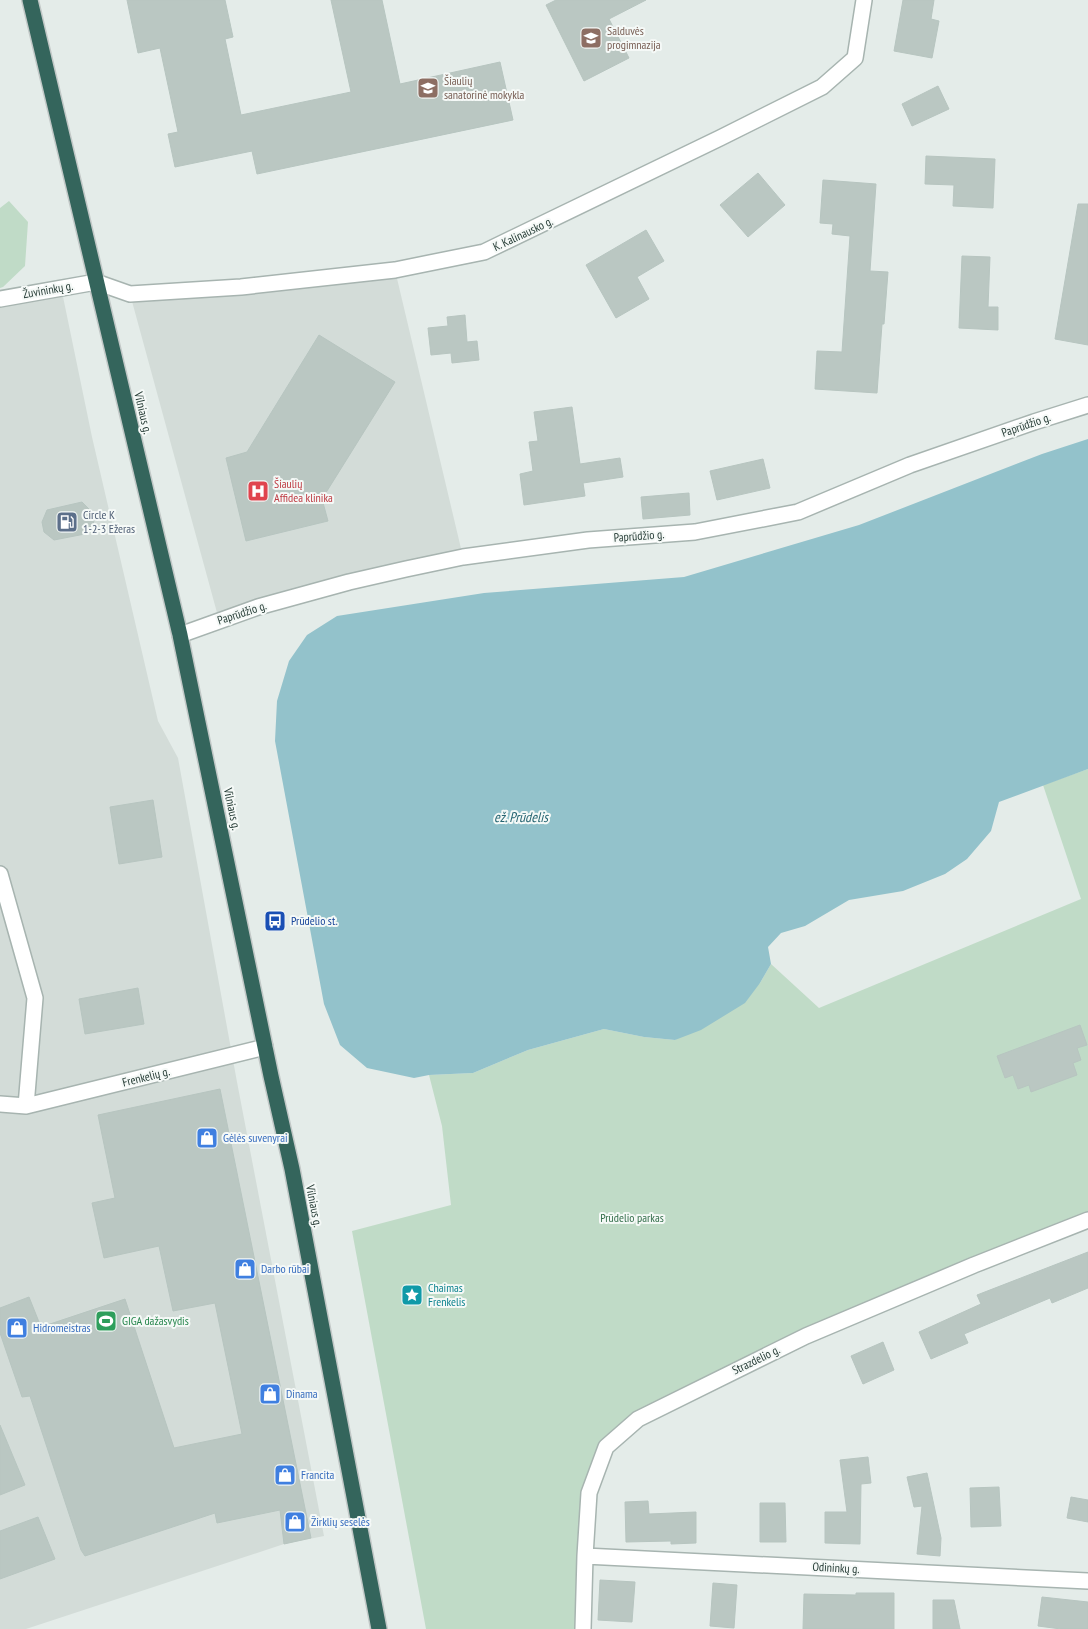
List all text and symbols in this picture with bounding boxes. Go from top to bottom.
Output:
place label: Salduvės progimnazija [607,23,661,52]
school or university icon: Salduvės progimnazija [579,26,603,50]
place label: Šiaulių sanatorinė mokykla [444,73,525,102]
school or university icon: Šiaulių sanatorinė mokykla [416,76,440,100]
street label: K. Kalinausko g. [490,213,555,254]
street label: Žuvininkų g. [22,278,74,301]
street label: Vilniaus g. [131,389,156,435]
street label: Paprūdžio g. [999,409,1052,440]
place label: Šiaulių Affidea klinika [274,476,333,505]
hospital icon: Šiaulių Affidea klinika [246,479,270,503]
place label: Circle K 1-2-3 Ežeras [83,507,135,536]
fuel station icon: Circle K 1-2-3 Ežeras [55,510,79,534]
street label: Paprūdžio g. [613,526,665,545]
street label: Paprūdžio g. [215,598,268,628]
street label: Vilniaus g. [220,785,244,831]
water label: ež. Prūdelis [494,808,549,826]
bus stop icon: Prūdelio st. [263,909,287,933]
place label: Prūdelio st. [291,913,337,928]
street label: Frenkelių g. [121,1063,171,1090]
shop icon: Gėlės suvenyrai [195,1126,219,1150]
place label: Gėlės suvenyrai [223,1130,288,1145]
street label: Vilniaus g. [303,1183,326,1228]
park label: Prūdelio parkas [600,1210,664,1225]
shop icon: Darbo rūbai [233,1257,257,1281]
place label: Darbo rūbai [261,1261,309,1276]
place label: Chaimas Frenkelis [428,1280,465,1309]
place icon: Chaimas Frenkelis [400,1283,424,1307]
sports icon: GIGA dažasvydis [94,1309,118,1333]
place label: GIGA dažasvydis [122,1313,189,1328]
shop icon: Hidromeistras [5,1316,29,1340]
place label: Hidromeistras [33,1320,91,1335]
street label: Strazdelio g. [729,1342,782,1378]
shop icon: Dinama [258,1382,282,1406]
place label: Dinama [286,1386,318,1401]
shop icon: Francita [273,1463,297,1487]
place label: Francita [301,1467,334,1482]
shop icon: Žirklių seselės [283,1510,307,1534]
place label: Žirklių seselės [311,1514,370,1529]
street label: Odininkų g. [812,1559,860,1576]

